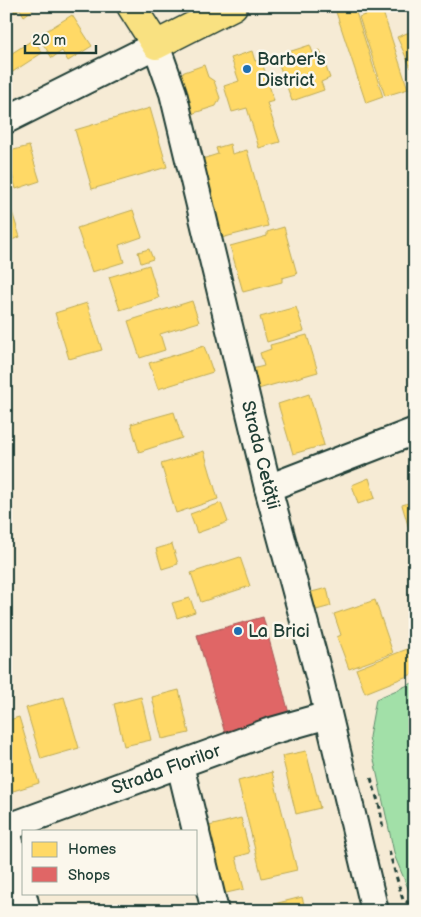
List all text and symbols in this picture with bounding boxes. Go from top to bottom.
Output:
scale bar [25,22,96,54]
text: 20 m [32,31,66,50]
place label: Barber's District [257,49,326,91]
marker: Barber's District [241,63,253,75]
street label: Strada Cetății [237,399,284,512]
place label: La Brici [248,621,310,642]
marker: La Brici [232,625,244,637]
street label: Strada Florilor [109,740,224,799]
legend [22,830,198,894]
text: Homes [68,840,117,859]
text: Shops [68,866,111,885]

